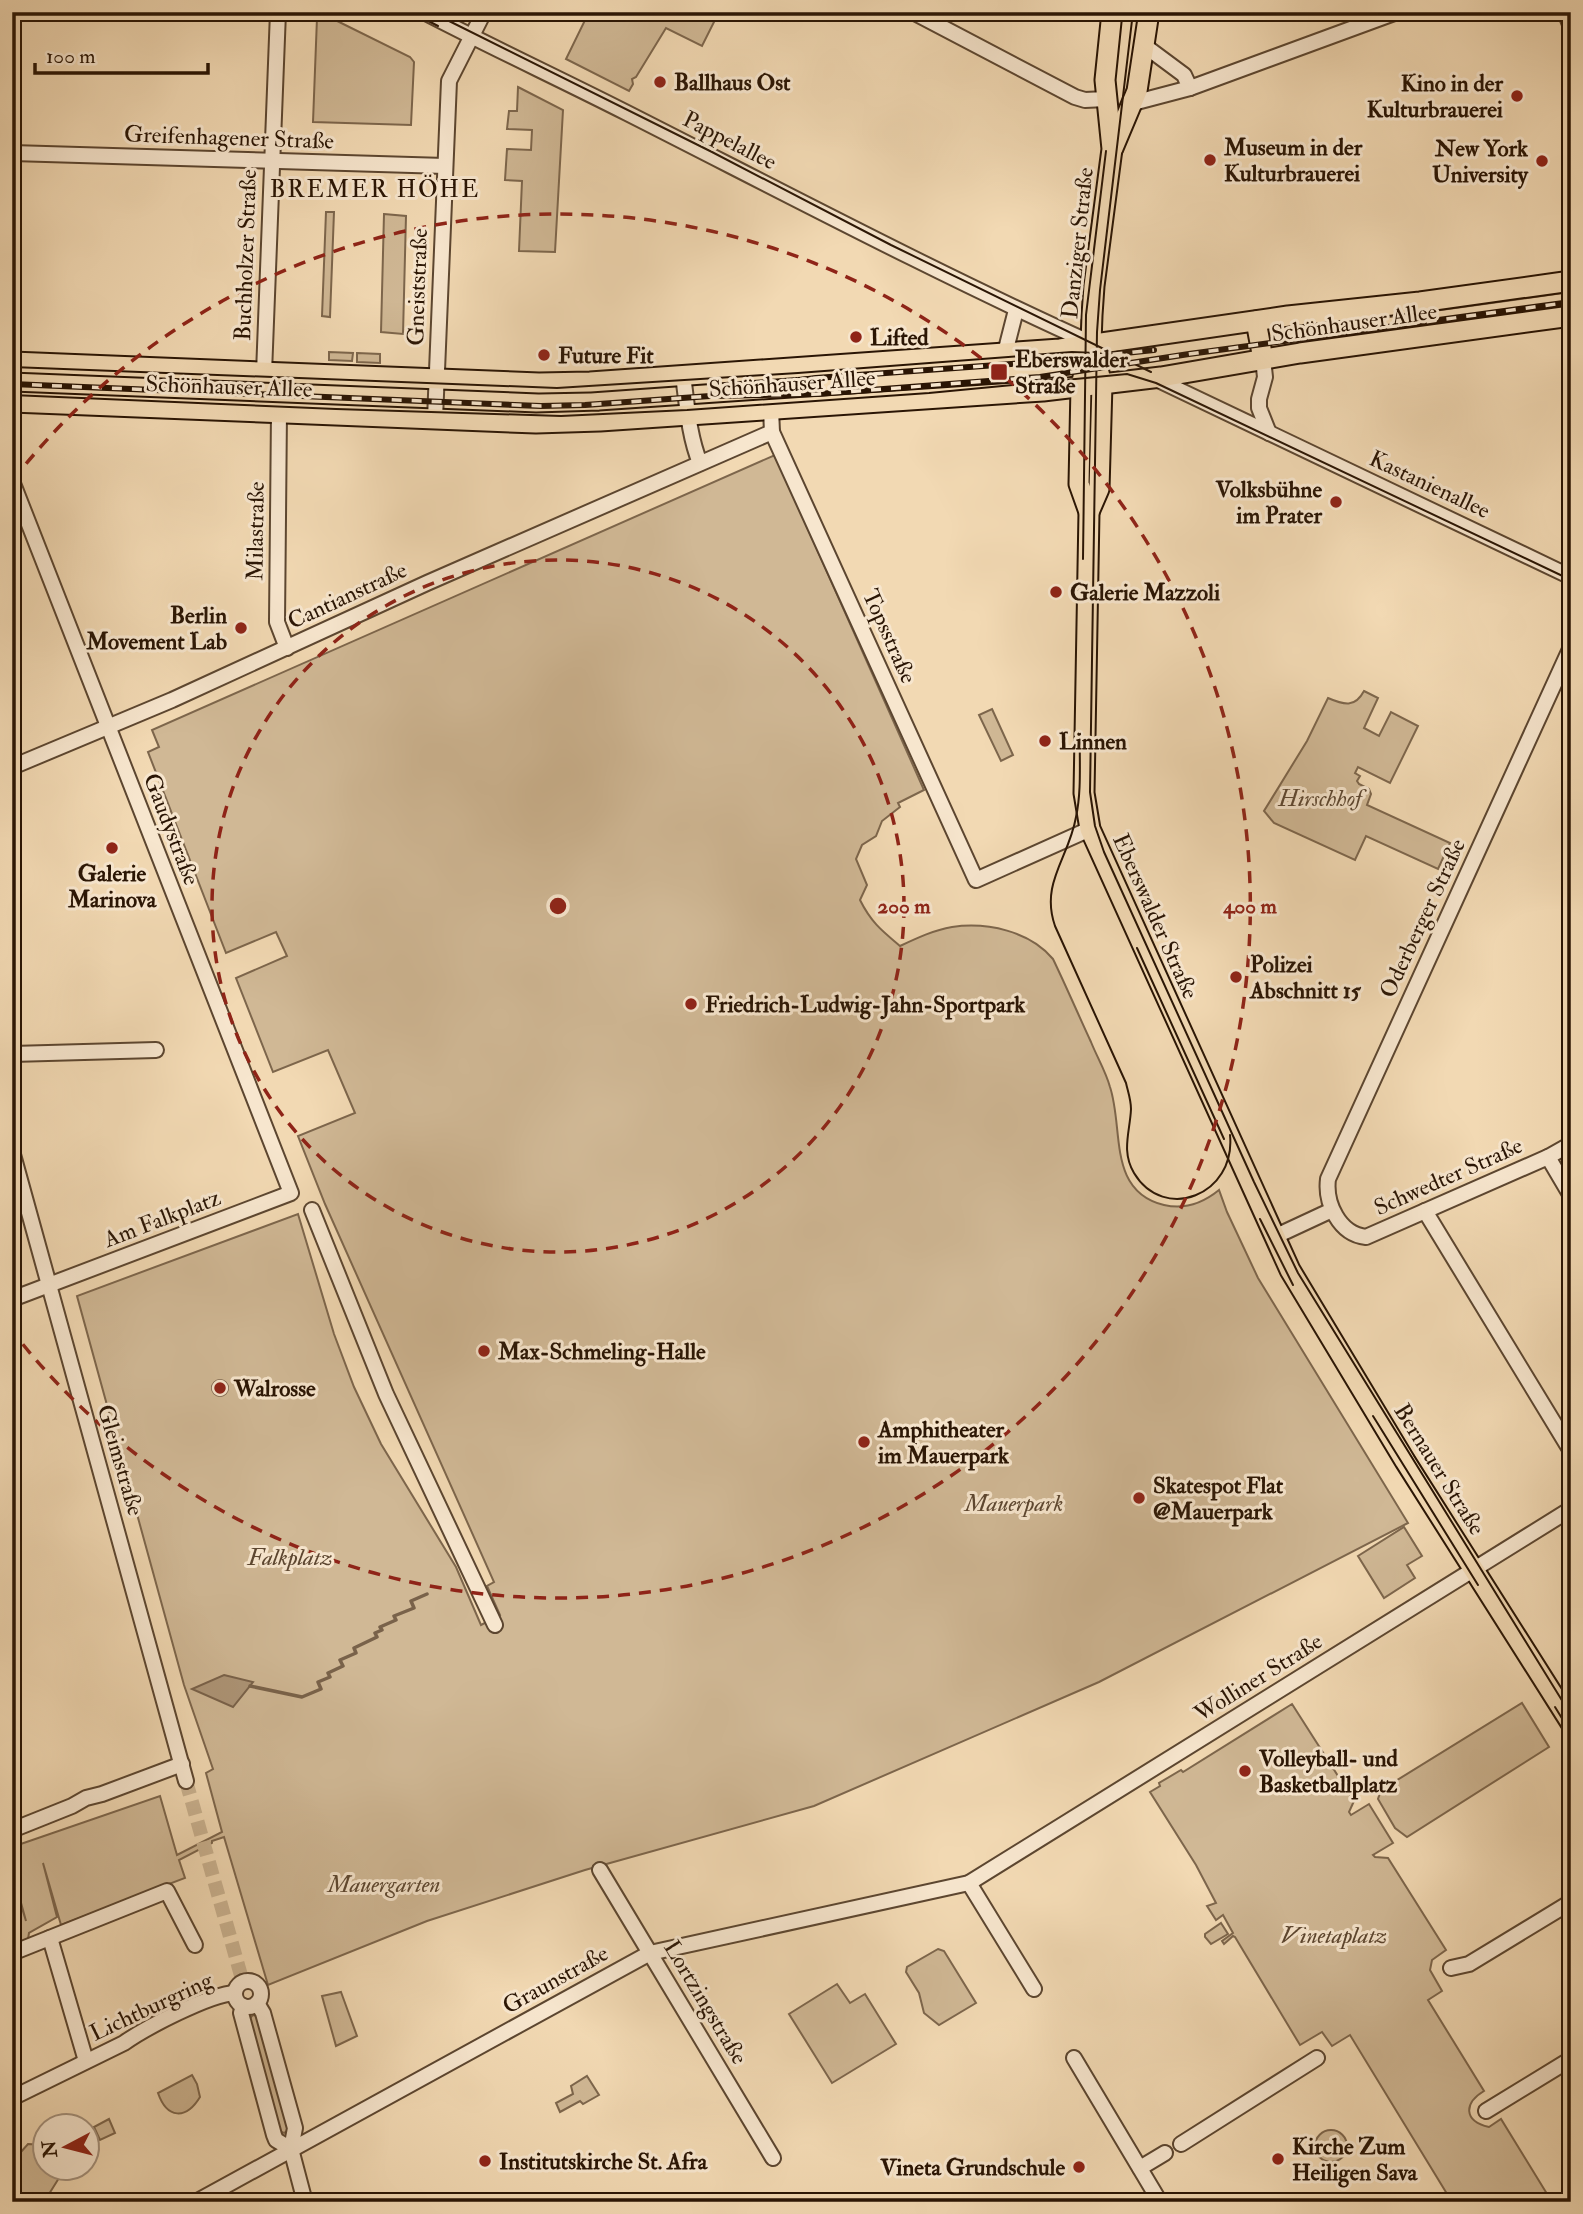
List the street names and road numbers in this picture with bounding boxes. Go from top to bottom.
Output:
street label: Pappelallee [678,104,782,177]
street label: Greifenhagener Straße [124,119,335,156]
street label: Danziger Straße [1055,166,1100,320]
street label: Buchholzer Straße [228,168,263,341]
street label: Gneiststraße [401,227,434,346]
street label: Schönhauser Allee [1269,296,1439,348]
street label: Schönhauser Allee [708,363,877,404]
street label: Schönhauser Allee [145,369,313,404]
street label: Kastanienallee [1365,444,1495,525]
street label: Milastraße [240,481,271,581]
street label: Cantianstraße [283,555,412,636]
street label: Topsstraße [855,585,923,689]
street label: Gaudystraße [137,769,206,890]
street label: Eberswalder Straße [1106,829,1205,1004]
street label: Oderberger Straße [1373,834,1472,1002]
street label: Schwedter Straße [1369,1131,1527,1222]
street label: Am Falkplatz [99,1183,225,1255]
street label: Bernauer Straße [1388,1398,1492,1541]
street label: Gleimstraße [91,1401,150,1519]
street label: Wolliner Straße [1188,1626,1328,1729]
street label: Lortzingstraße [657,1935,754,2070]
street label: Graunstraße [497,1938,614,2020]
street label: Lichtburgring [85,1965,218,2048]

